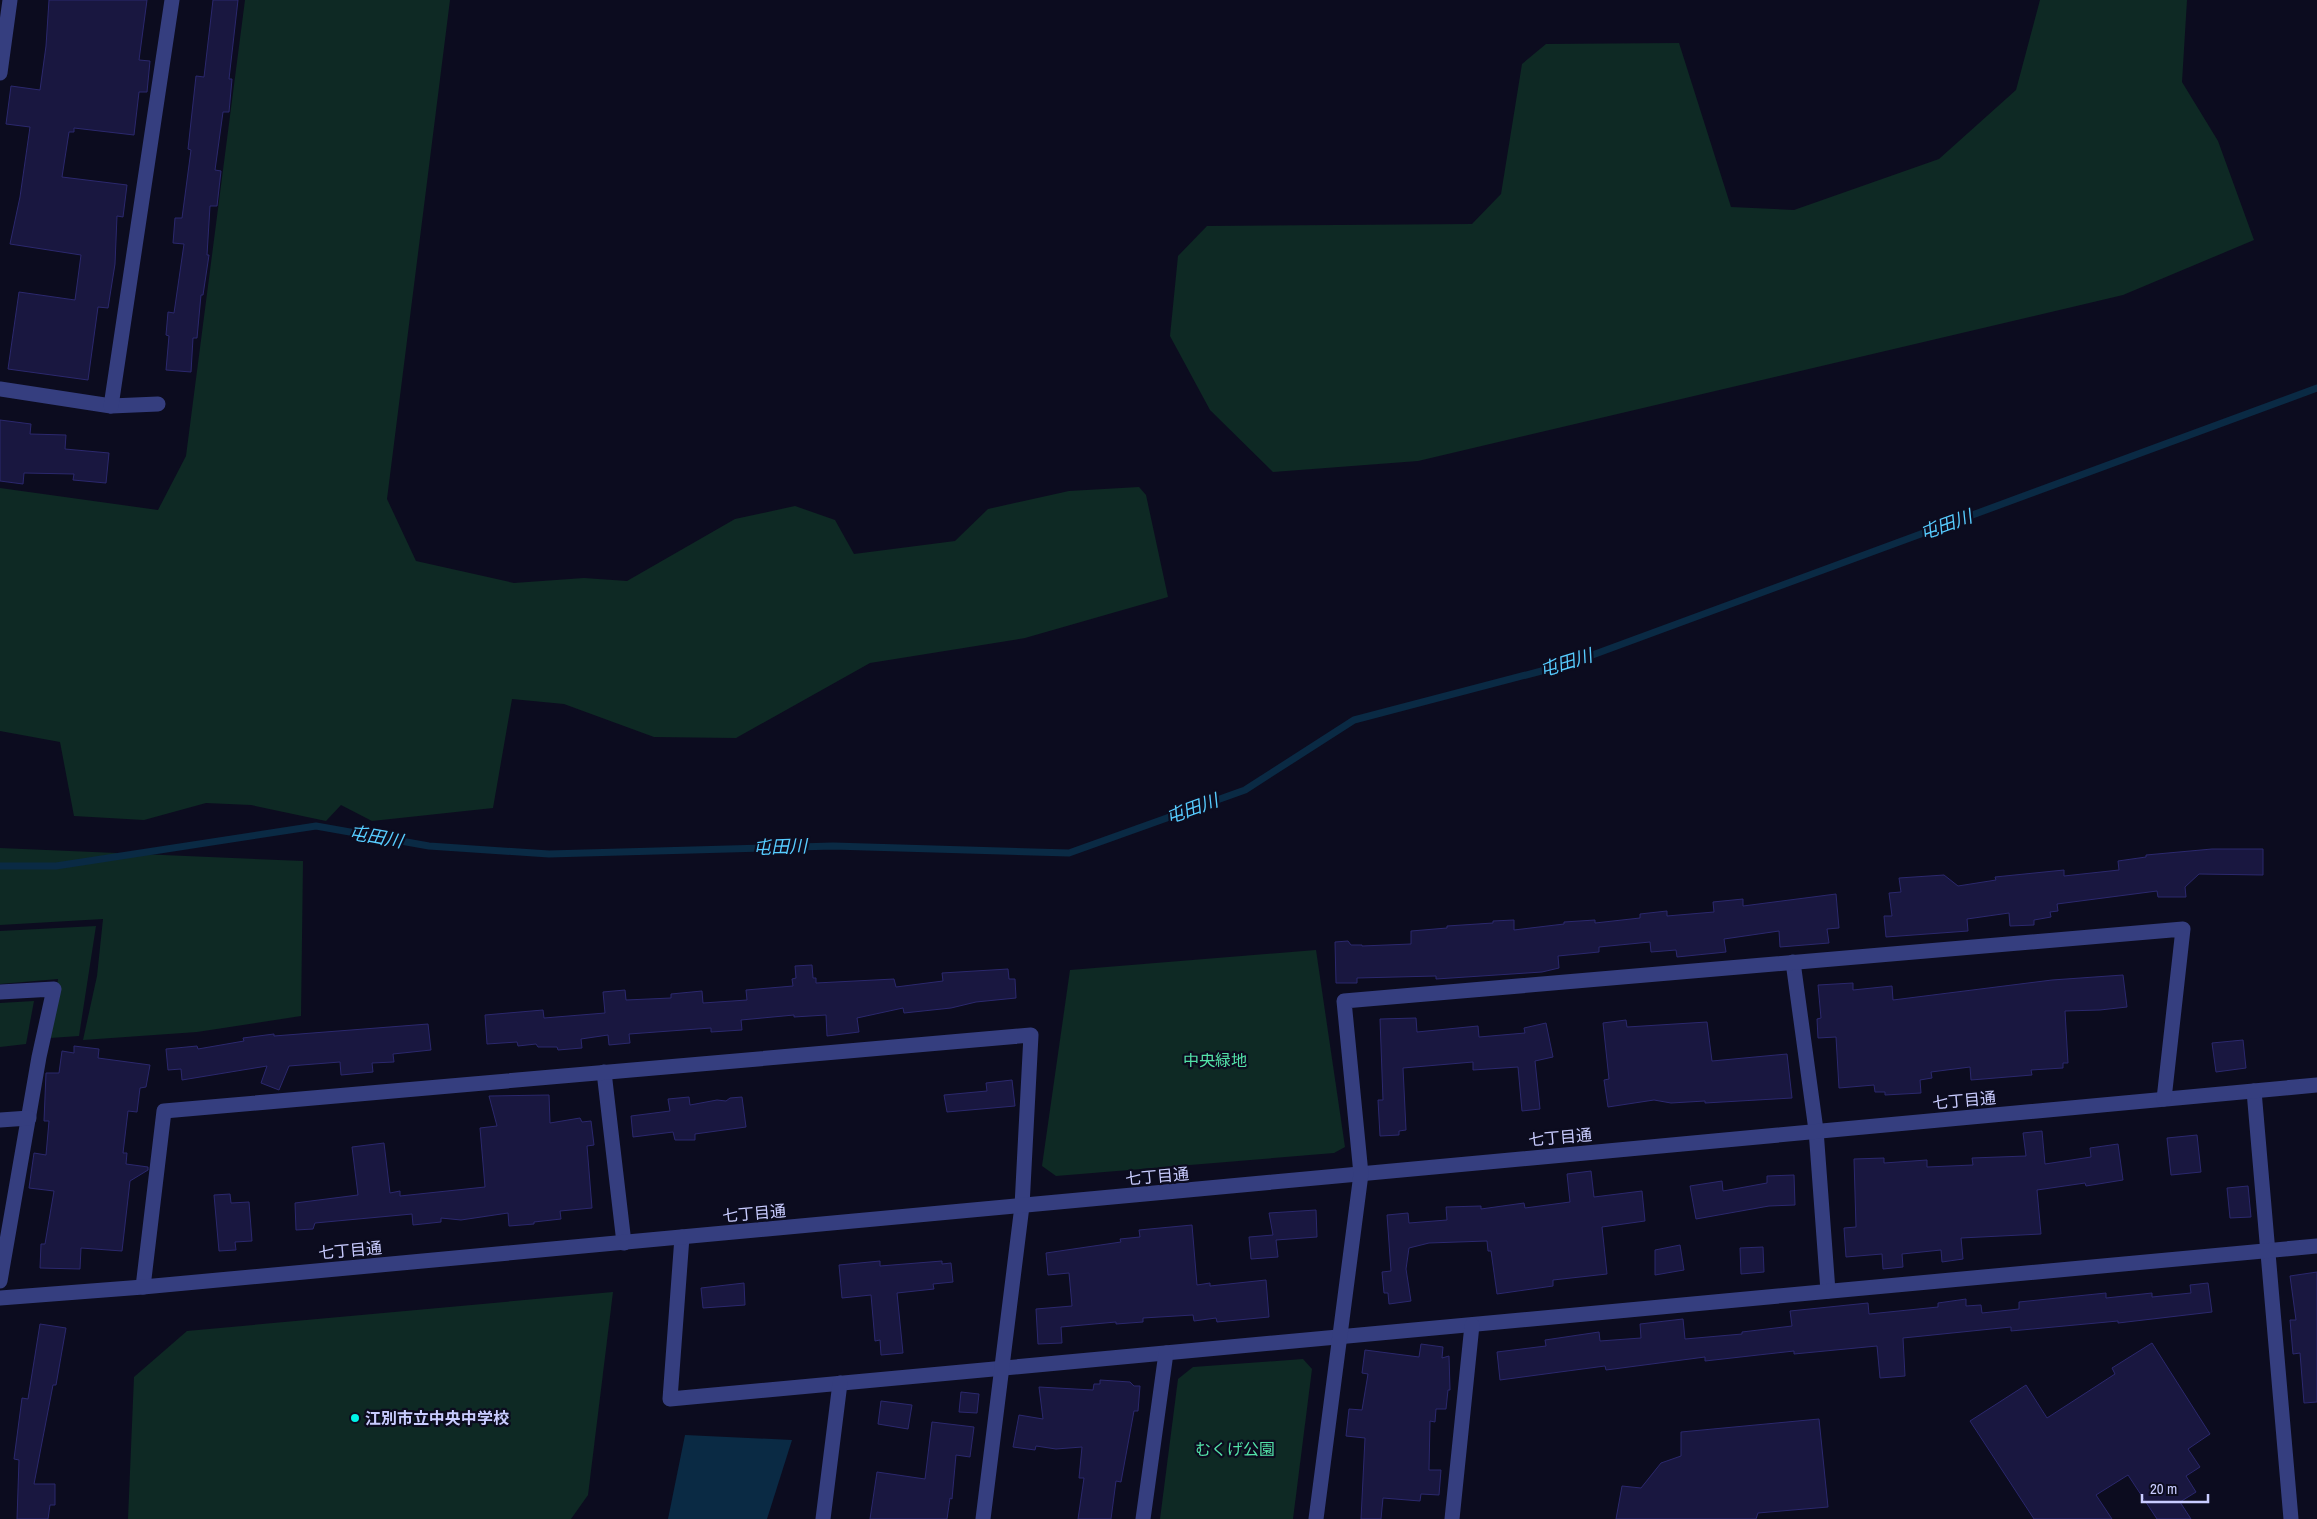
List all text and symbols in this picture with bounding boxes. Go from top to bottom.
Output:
water label: 屯田川 [1916,503,1977,546]
water label: 屯田川 [1536,642,1597,682]
water label: 屯田川 [1162,787,1223,830]
water label: 屯田川 [347,820,407,854]
water label: 屯田川 [753,833,809,860]
park label: 中央緑地 [1183,1049,1247,1071]
street label: 七丁目通 [1931,1086,1997,1114]
street label: 七丁目通 [1527,1123,1593,1151]
street label: 七丁目通 [1124,1162,1190,1190]
street label: 七丁目通 [721,1199,787,1227]
street label: 七丁目通 [317,1236,383,1264]
place label: 江別市立中央中学校 [365,1407,509,1429]
marker: 江別市立中央中学校 [349,1412,361,1424]
park label: むくげ公園 [1195,1438,1275,1460]
scale bar [2142,1472,2208,1504]
text: 20 m [2150,1478,2177,1499]

